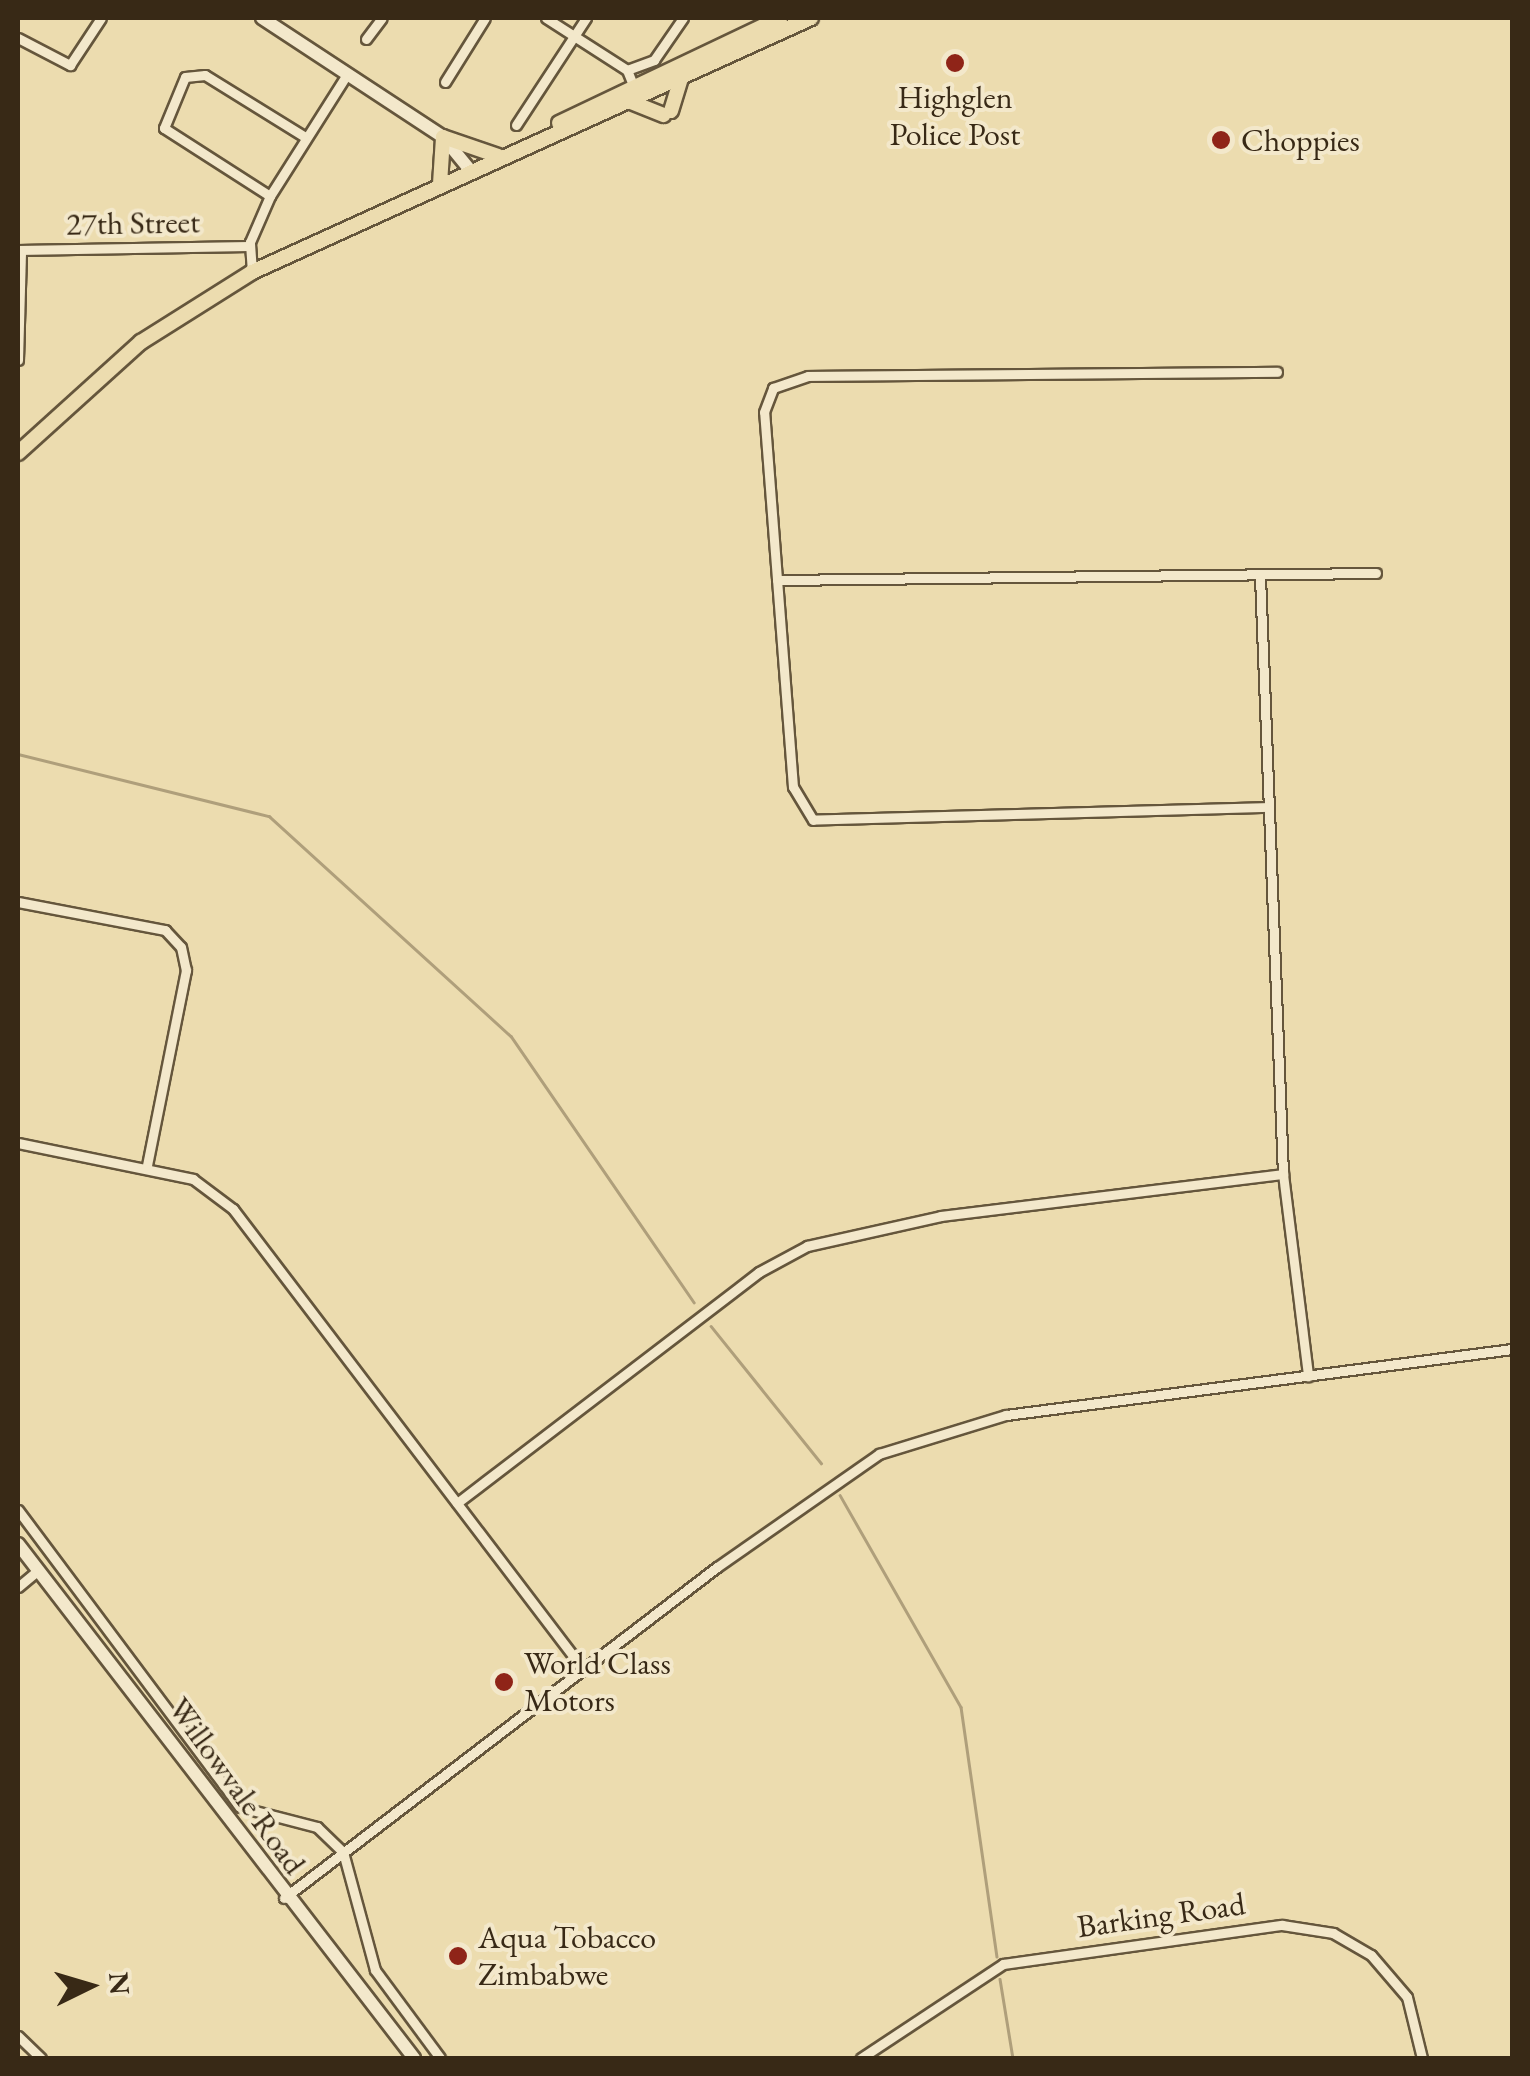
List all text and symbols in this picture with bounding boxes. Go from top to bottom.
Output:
marker: Highglen Police Post [944,52,966,74]
place label: Highglen Police Post [890,79,1020,154]
place label: Choppies [1241,121,1360,159]
marker: Choppies [1210,129,1232,151]
street label: 27th Street [66,203,200,243]
place label: World Class Motors [524,1645,671,1720]
marker: World Class Motors [493,1671,515,1693]
street label: Willowvale Road [160,1690,314,1882]
street label: Barking Road [1075,1884,1247,1946]
place label: Aqua Tobacco Zimbabwe [478,1919,656,1994]
north arrow [40,1936,140,2036]
marker: Aqua Tobacco Zimbabwe [447,1945,469,1967]
text: N [101,1971,139,1996]

